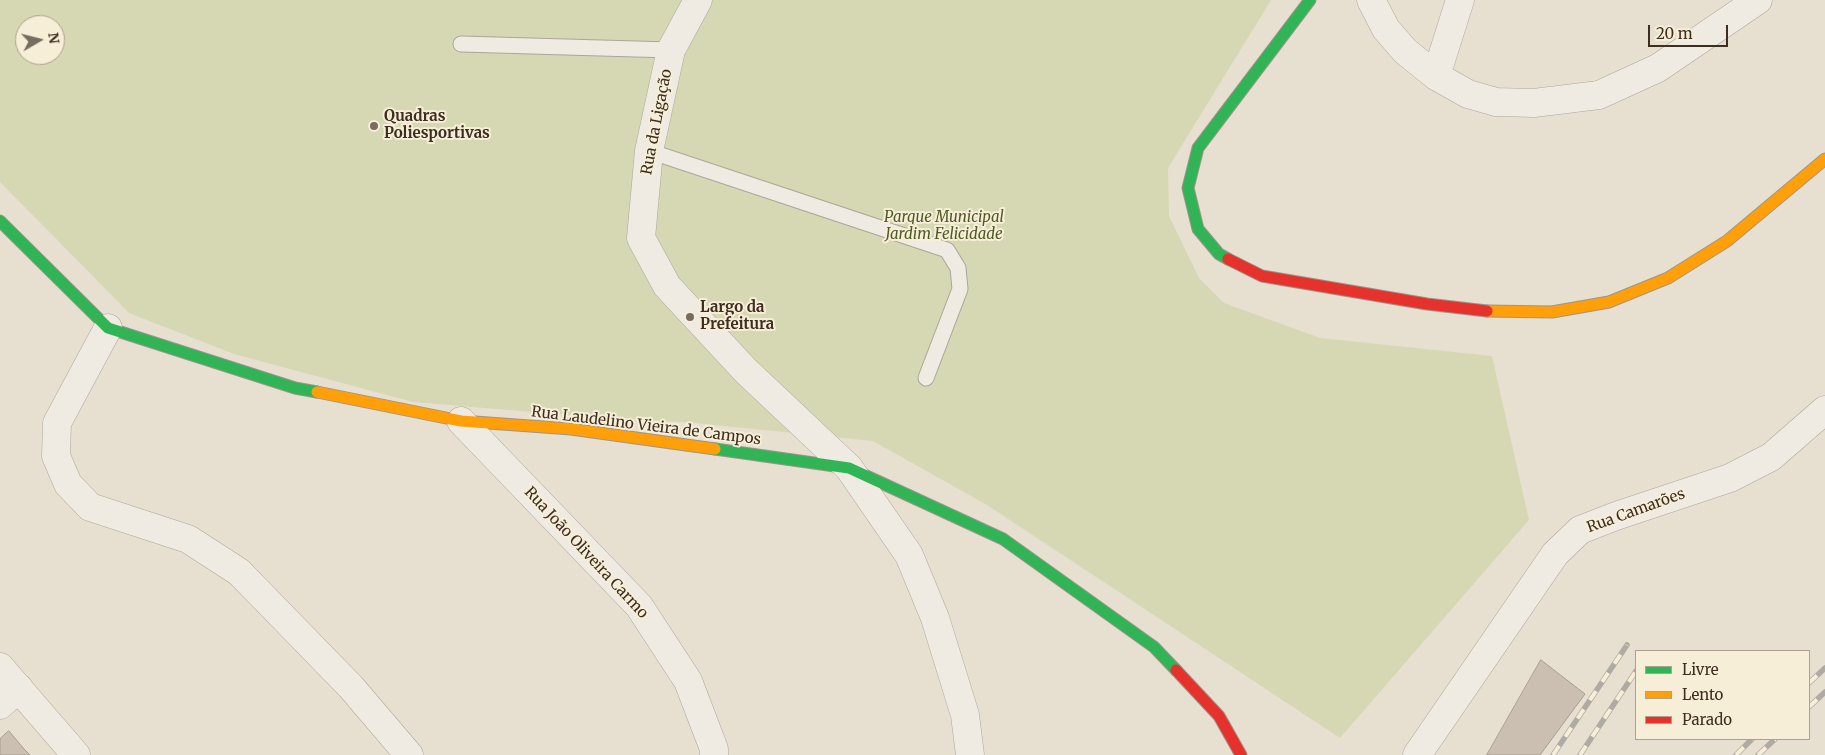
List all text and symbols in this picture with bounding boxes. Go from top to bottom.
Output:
north arrow [15,15,65,65]
scale bar [1650,15,1730,47]
text: 20 m [1656,24,1693,43]
text: N [44,31,64,45]
street label: Rua da Ligação [638,68,676,176]
place label: Quadras Poliesportivas [384,108,490,143]
marker: Quadras Poliesportivas [368,120,380,132]
park label: Parque Municipal Jardim Felicidade [884,209,1004,244]
place label: Largo da Prefeitura [700,299,774,334]
marker: Largo da Prefeitura [684,311,696,323]
street label: Rua Laudelino Vieira de Campos [530,403,762,449]
street label: Rua João Oliveira Carmo [520,484,652,622]
street label: Rua Camarões [1585,485,1687,537]
legend [1635,650,1810,740]
text: Livre [1682,660,1719,679]
text: Lento [1682,685,1723,704]
text: Parado [1682,710,1732,729]

